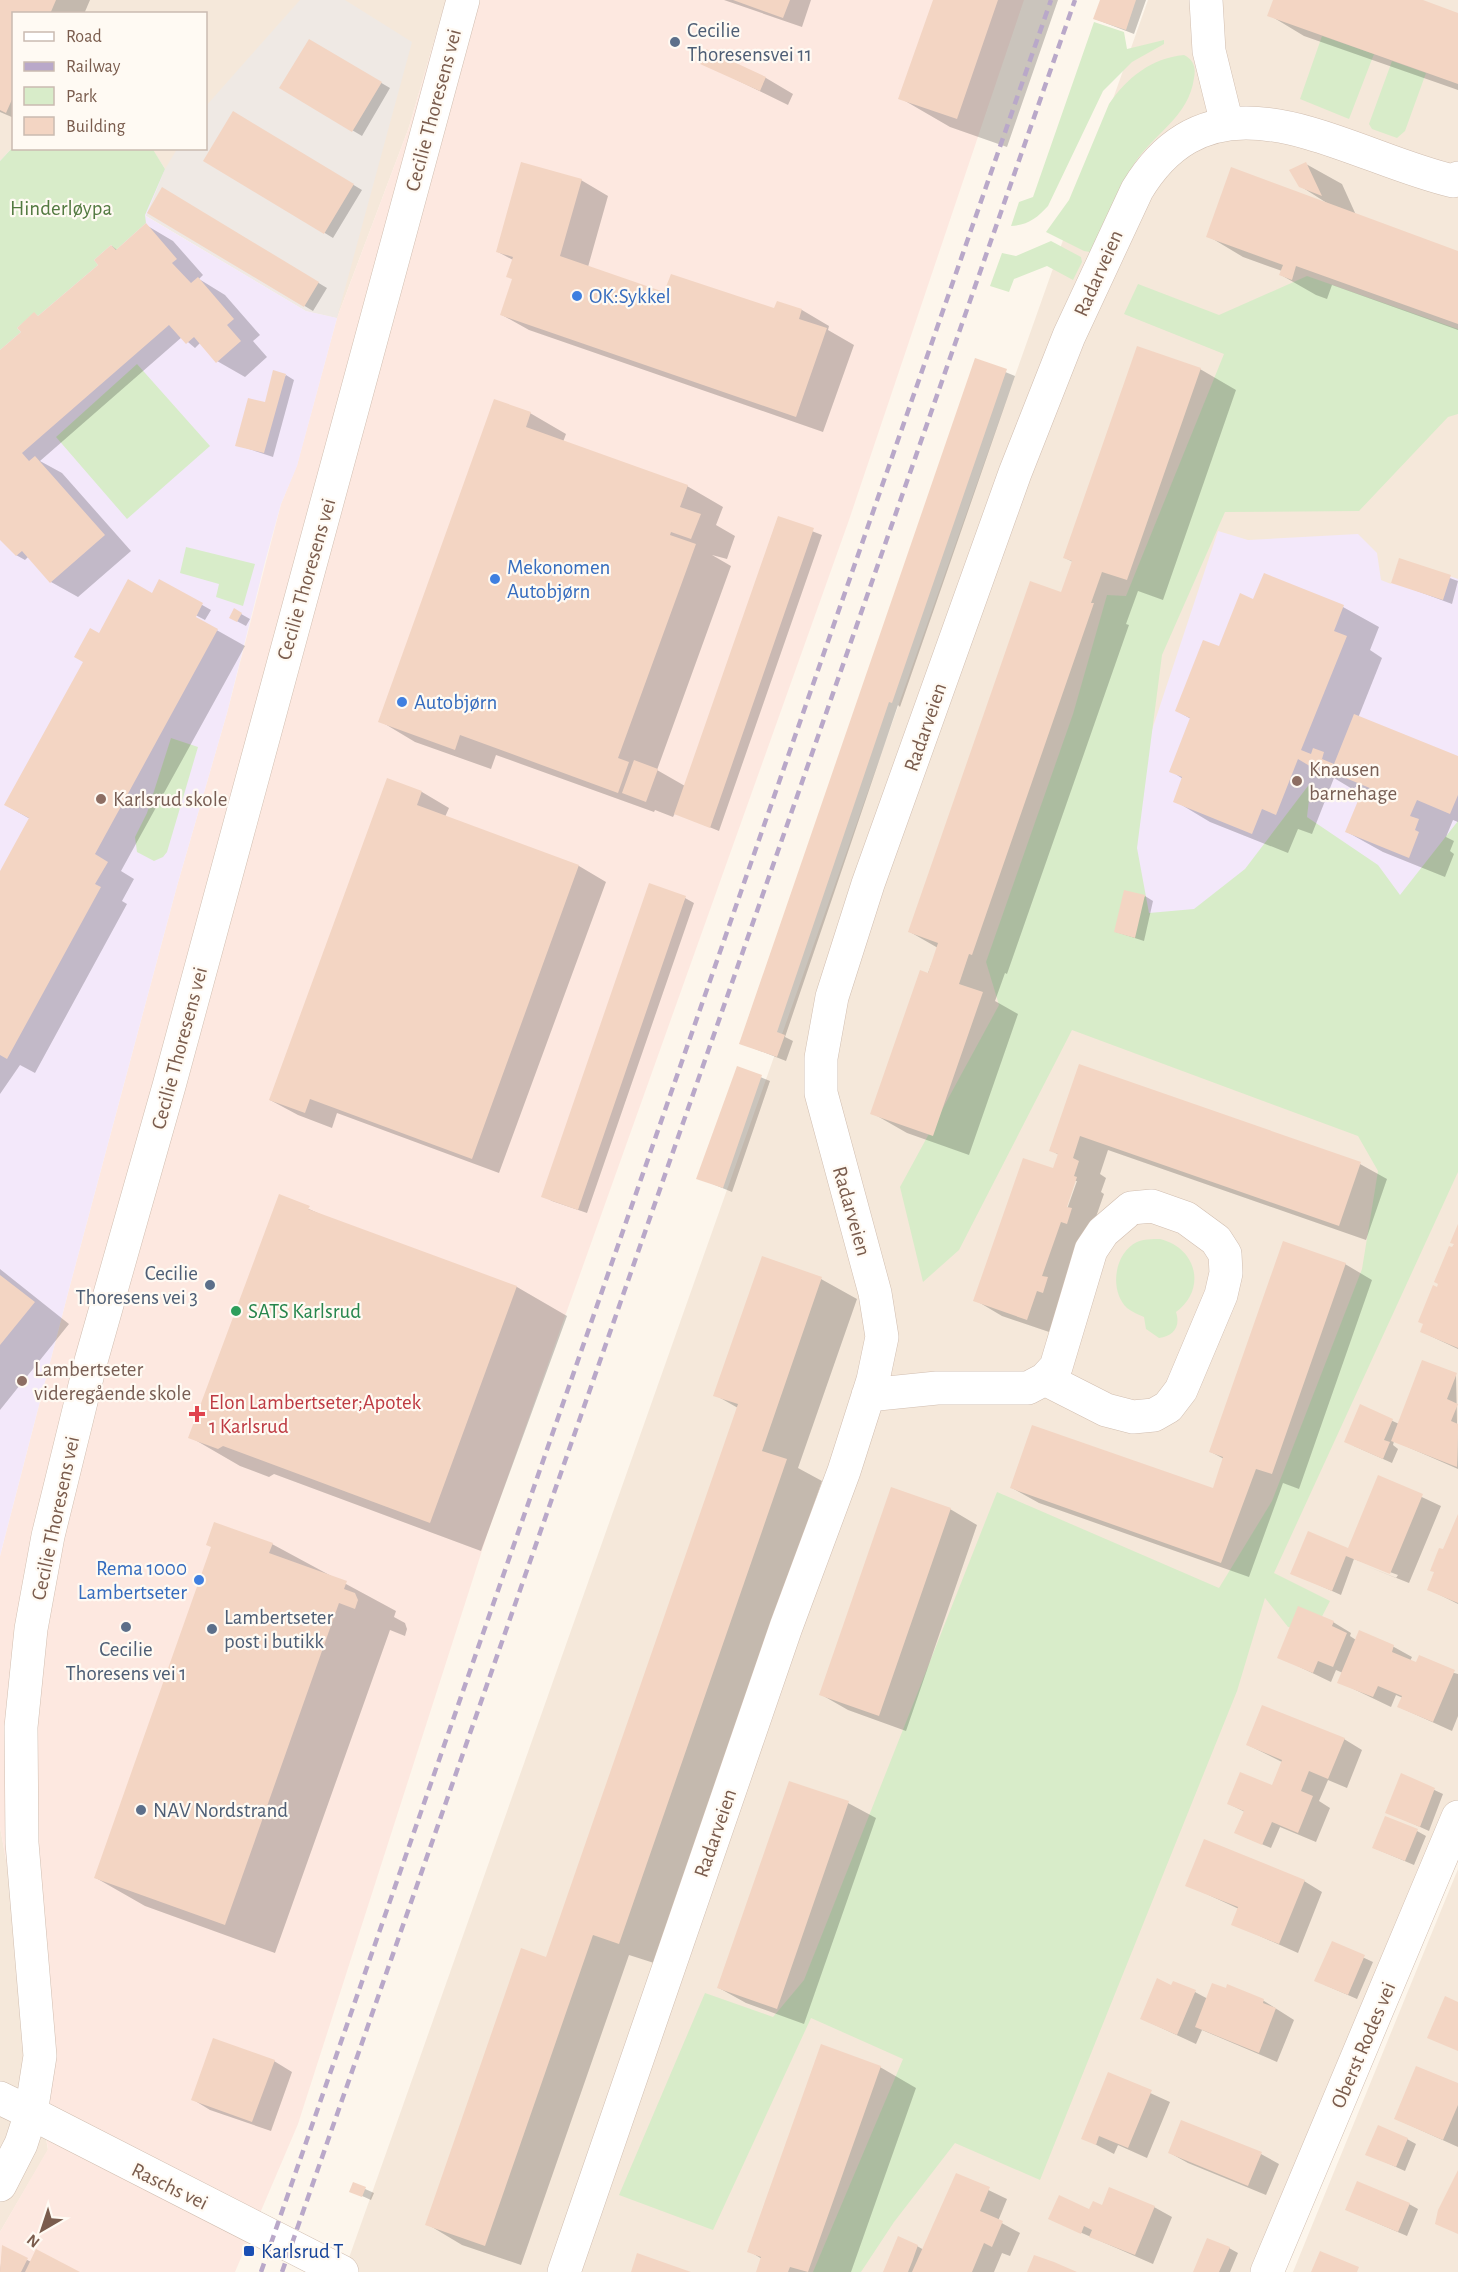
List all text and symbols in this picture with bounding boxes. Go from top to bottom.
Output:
legend [12,12,207,150]
place label: Cecilie Thoresensvei 11 [687,20,812,65]
street label: Cecilie Thoresens vei [402,27,465,194]
text: Road [66,28,102,46]
marker: Cecilie Thoresensvei 11 [668,35,682,49]
text: Railway [66,58,121,76]
text: Park [66,88,98,106]
text: Building [66,118,126,136]
park label: Hinderløypa [10,198,112,219]
street label: Radarveien [1070,227,1127,320]
place label: OK:Sykkel [589,286,671,307]
marker: OK:Sykkel [570,289,584,303]
street label: Cecilie Thoresens vei [273,496,340,662]
place label: Mekonomen Autobjørn [507,557,610,602]
marker: Mekonomen Autobjørn [488,572,502,586]
street label: Radarveien [901,680,950,774]
place label: Autobjørn [414,692,497,713]
marker: Autobjørn [395,695,409,709]
place label: Knausen barnehage [1309,759,1397,804]
marker: Knausen barnehage [1290,774,1304,788]
place label: Karlsrud skole [113,789,228,810]
marker: Karlsrud skole [94,792,108,806]
street label: Cecilie Thoresens vei [148,965,211,1132]
street label: Radarveien [829,1164,874,1258]
place label: Cecilie Thoresens vei 3 [75,1263,198,1308]
marker: Cecilie Thoresens vei 3 [203,1278,217,1292]
place label: SATS Karlsrud [248,1301,361,1322]
marker: SATS Karlsrud [229,1304,243,1318]
place label: Lambertseter videregående skole [34,1359,191,1404]
marker: Lambertseter videregående skole [15,1374,29,1388]
place label: Elon Lambertseter;Apotek 1 Karlsrud [209,1392,422,1437]
marker: Elon Lambertseter;Apotek 1 Karlsrud [190,1407,204,1421]
street label: Cecilie Thoresens vei [28,1434,83,1602]
place label: Rema 1000 Lambertseter [78,1558,187,1603]
marker: Rema 1000 Lambertseter [192,1573,206,1587]
place label: Lambertseter post i butikk [224,1607,334,1652]
marker: Cecilie Thoresens vei 1 [119,1620,133,1634]
marker: Lambertseter post i butikk [205,1622,219,1636]
place label: Cecilie Thoresens vei 1 [65,1639,187,1684]
street label: Radarveien [691,1786,740,1880]
place label: NAV Nordstrand [153,1800,288,1821]
marker: NAV Nordstrand [134,1803,148,1817]
street label: Oberst Rodes vei [1327,1979,1399,2111]
street label: Raschs vei [128,2159,211,2214]
north arrow [12,2200,72,2260]
text: N [24,2231,43,2251]
place label: Karlsrud T [261,2241,344,2262]
marker: Karlsrud T [242,2244,256,2258]

